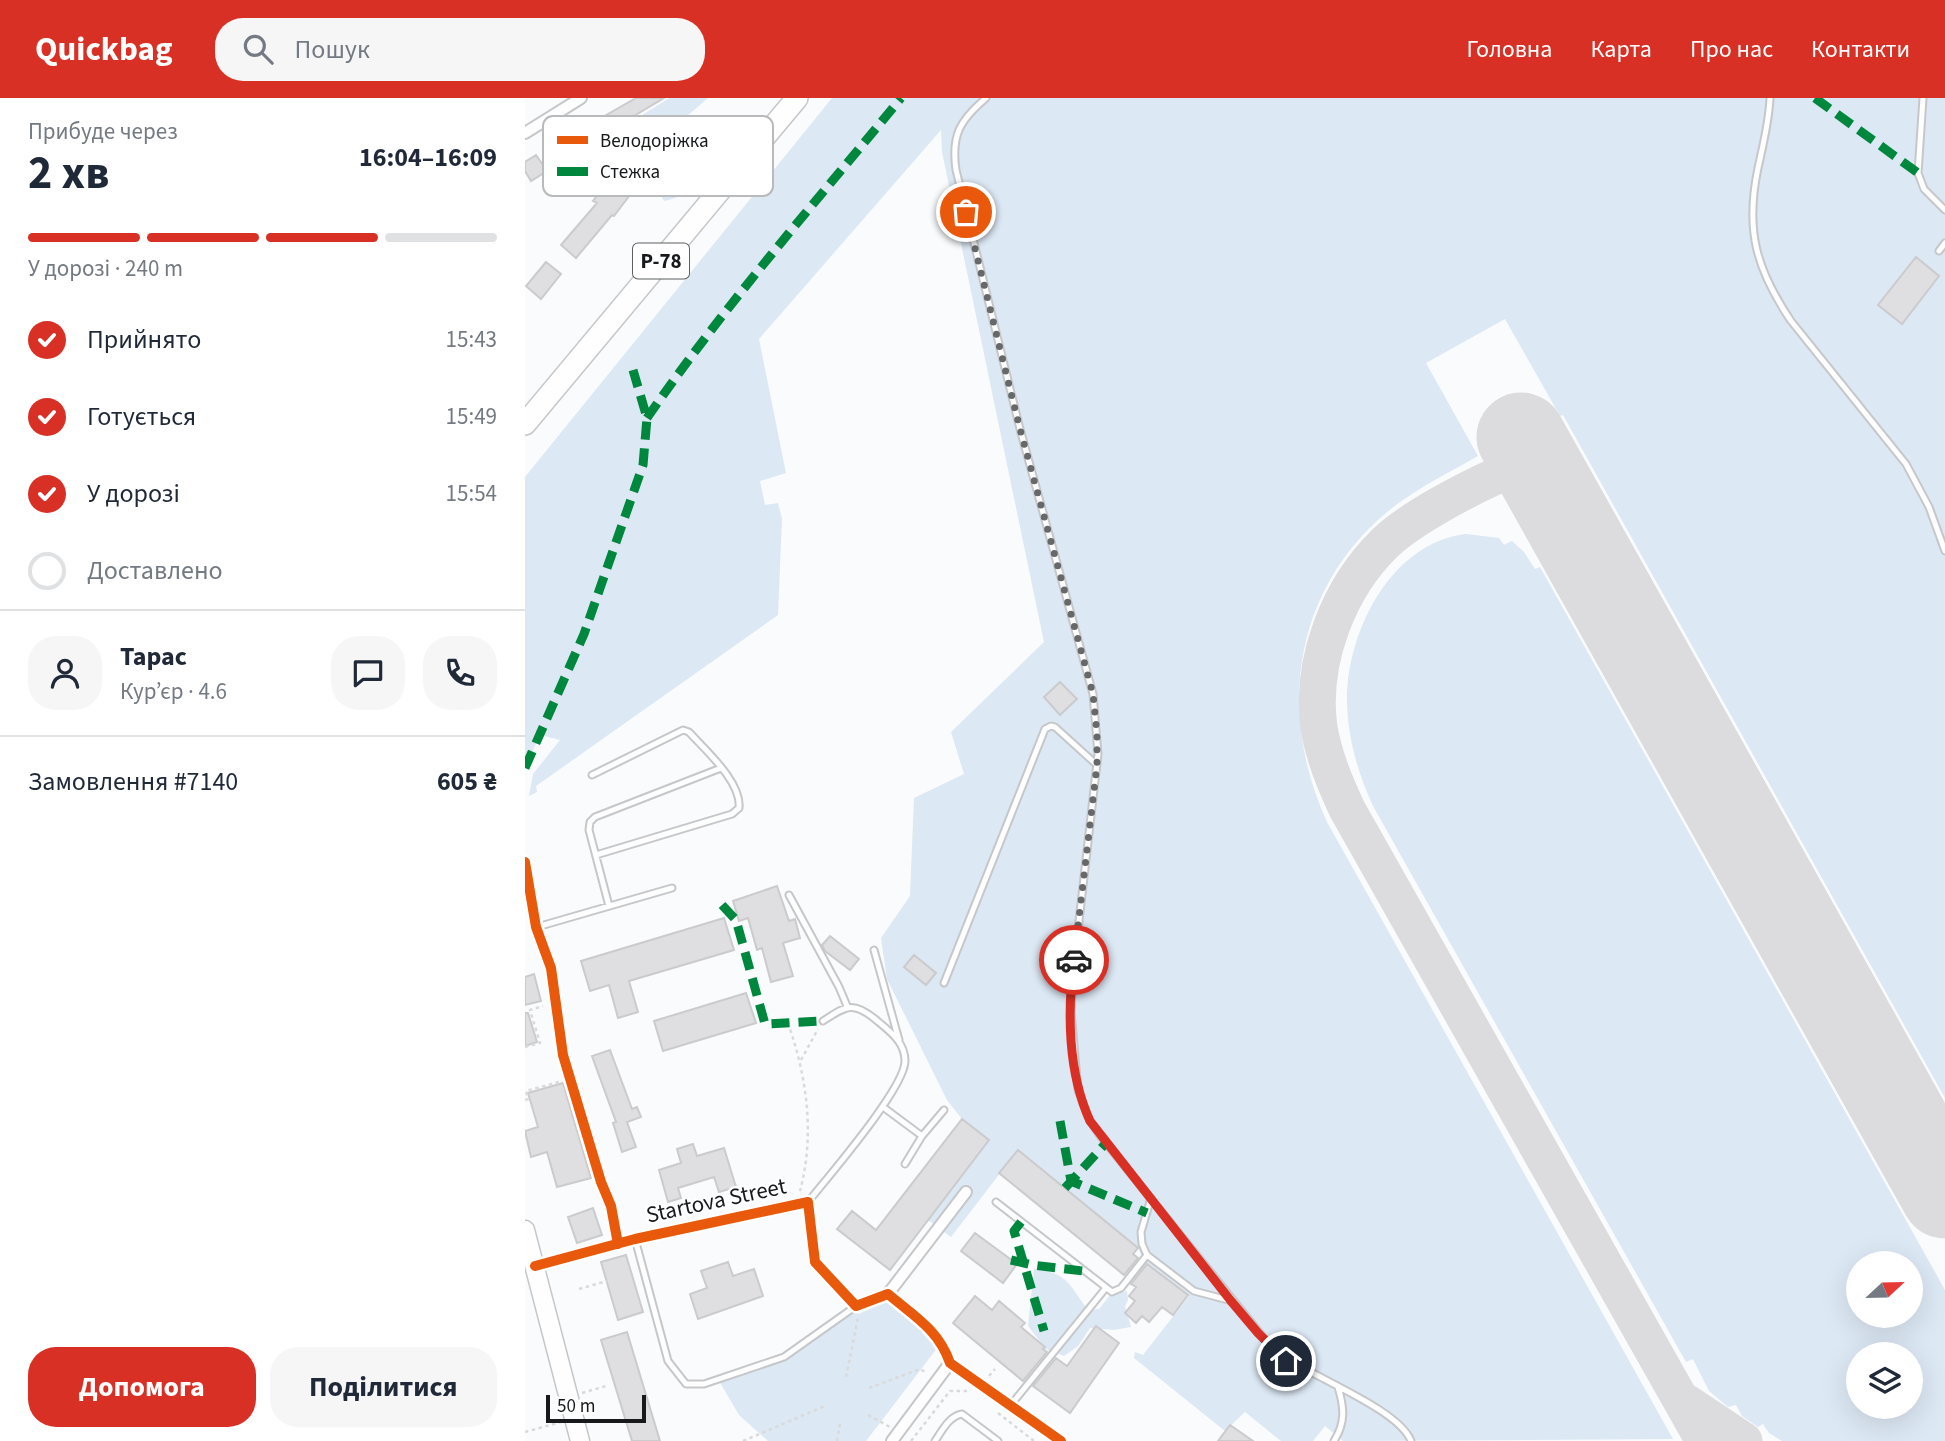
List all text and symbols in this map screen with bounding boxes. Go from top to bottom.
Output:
search box [215,18,705,81]
text: Quickbag [35,26,173,73]
icon: search [239,30,277,68]
text: Пошук [295,31,370,68]
text: Головна [1466,32,1552,67]
text: Карта [1590,32,1652,67]
text: Про нас [1690,32,1773,67]
text: Контакти [1811,32,1910,67]
text: Прибуде через [28,115,178,148]
legend [543,116,773,196]
text: Велодоріжка [600,128,709,155]
text: 16:04–16:09 [359,139,497,176]
text: 2 хв [28,141,109,206]
text: Стежка [600,159,660,186]
pin [936,182,996,242]
icon: bag [947,193,985,231]
road number: Р-78 [633,244,689,278]
text: У дорозі · 240 m [28,252,183,285]
icon: check [28,321,66,359]
text: Прийнято [87,321,201,358]
text: 15:43 [446,323,497,356]
icon: check [28,398,66,436]
text: Готується [87,398,196,435]
text: 15:49 [446,400,497,433]
icon: check [28,475,66,513]
text: У дорозі [87,475,180,512]
text: 15:54 [446,477,497,510]
text: Доставлено [87,552,223,589]
button: person [28,636,102,710]
button: chat [331,636,405,710]
button: phone [423,636,497,710]
text: Тарас [120,638,187,675]
text: Кур’єр · 4.6 [120,675,227,708]
text: Замовлення #7140 [28,763,238,800]
text: 605 ₴ [437,763,497,800]
courier [1039,925,1109,995]
icon: car [1055,941,1093,979]
street label: Startova Street [643,1169,789,1231]
north arrow [1846,1251,1923,1328]
map controls [1846,1251,1923,1419]
pin [1256,1331,1316,1391]
icon: home [1267,1342,1305,1380]
button: layers [1846,1342,1923,1419]
button: Допомога [28,1347,256,1427]
button: Поділитися [270,1347,497,1427]
scale bar [546,1392,646,1424]
text: 50 m [557,1393,595,1420]

